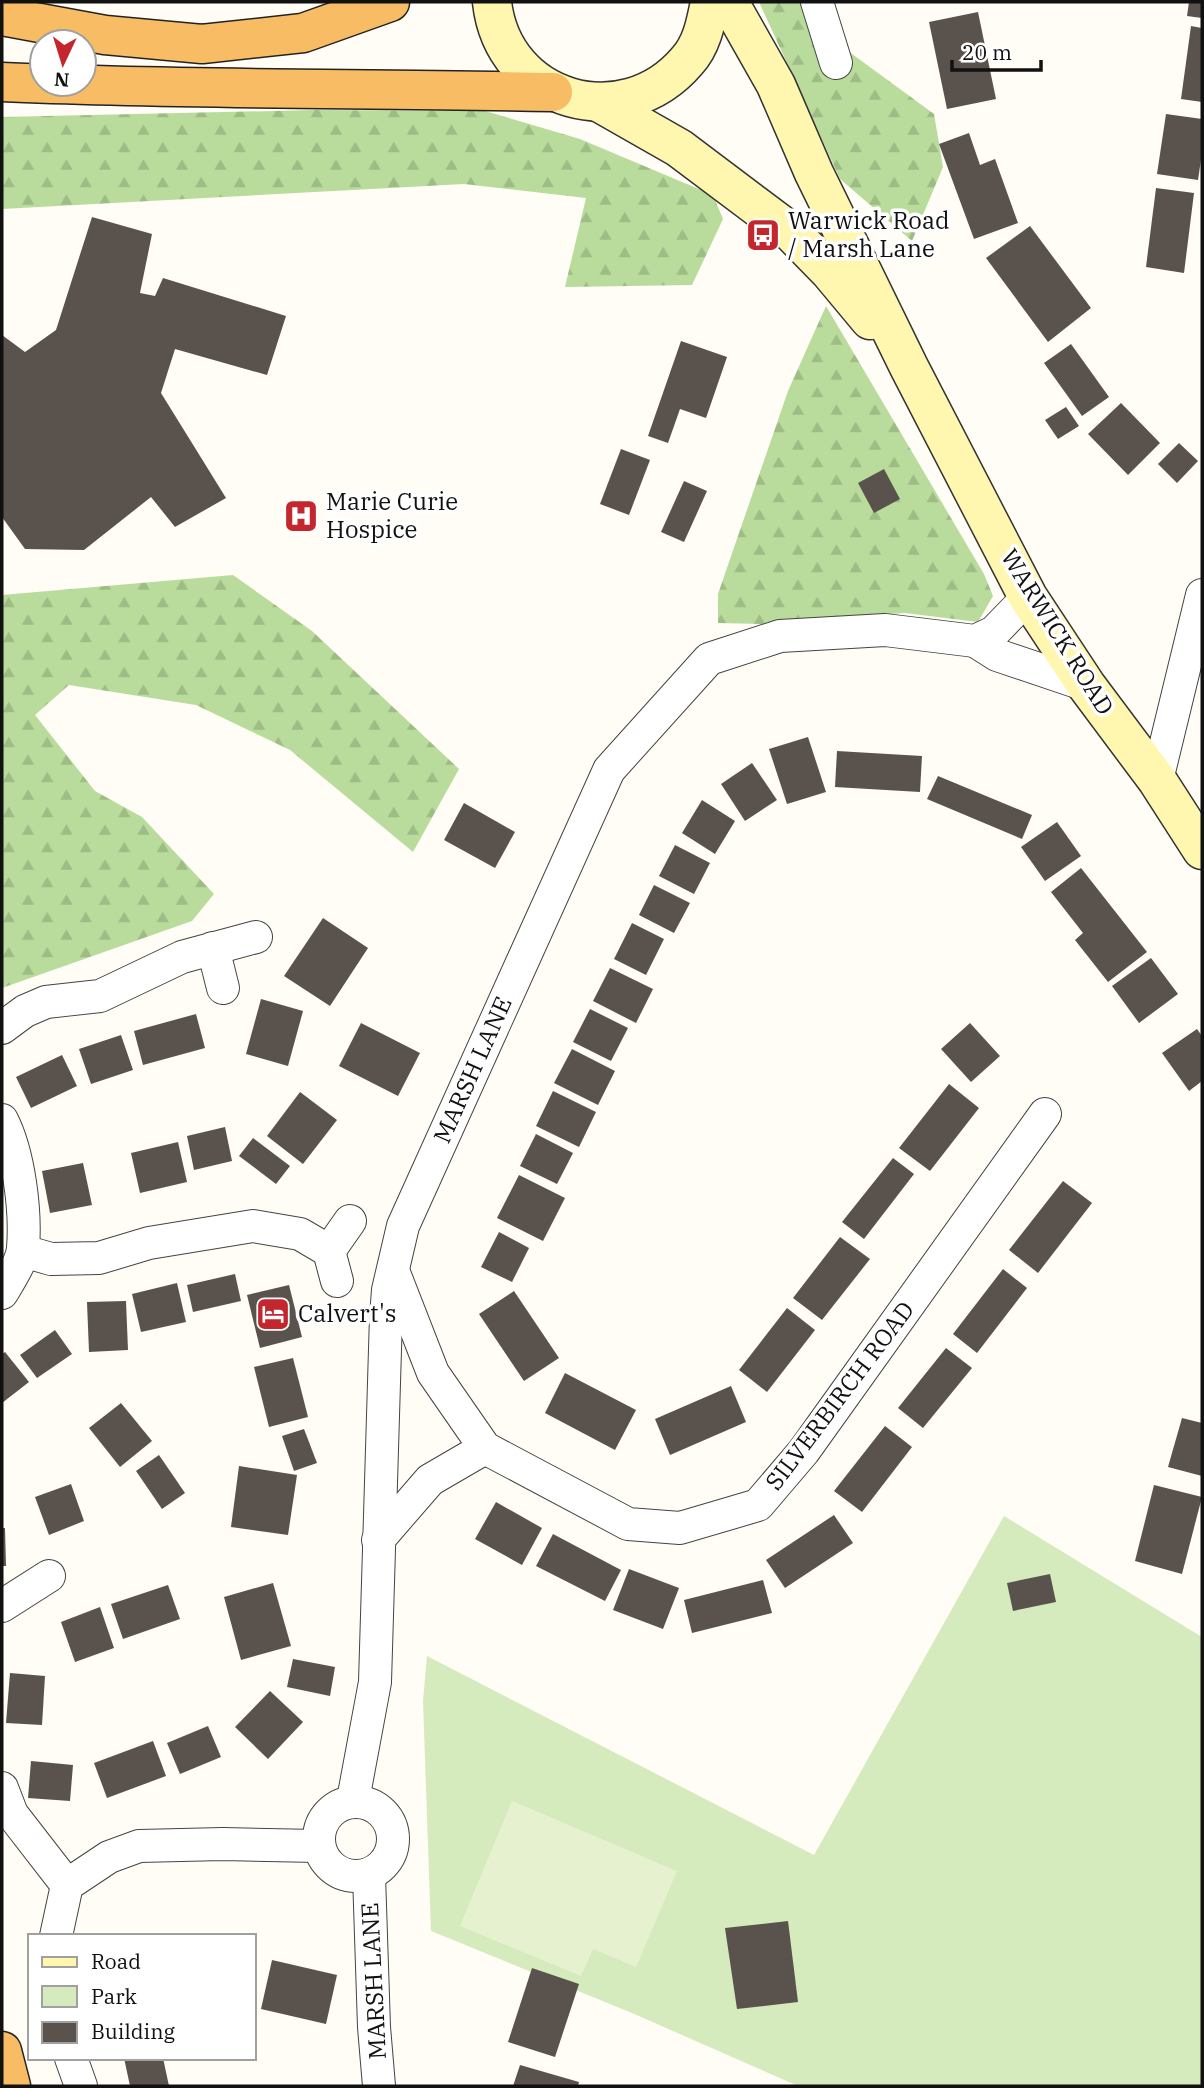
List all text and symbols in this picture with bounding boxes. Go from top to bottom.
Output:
north arrow [28,28,98,98]
scale bar [952,28,1041,72]
text: 20 m [962,38,1012,66]
text: N [53,67,70,92]
place label: Warwick Road / Marsh Lane [788,204,950,264]
bus stop icon: Warwick Road / Marsh Lane [744,216,782,254]
place label: Marie Curie Hospice [326,485,458,545]
hospital icon: Marie Curie Hospice [282,497,320,535]
street label: WARWICK ROAD [994,542,1122,721]
street label: MARSH LANE [426,991,519,1148]
street label: SILVERBIRCH ROAD [758,1294,921,1496]
hotel icon: Calvert's [254,1295,292,1333]
place label: Calvert's [298,1297,396,1329]
street label: MARSH LANE [353,1902,393,2060]
legend [28,1934,256,2060]
text: Road [91,1947,141,1975]
text: Park [91,1982,138,2010]
text: Building [91,2017,176,2045]

